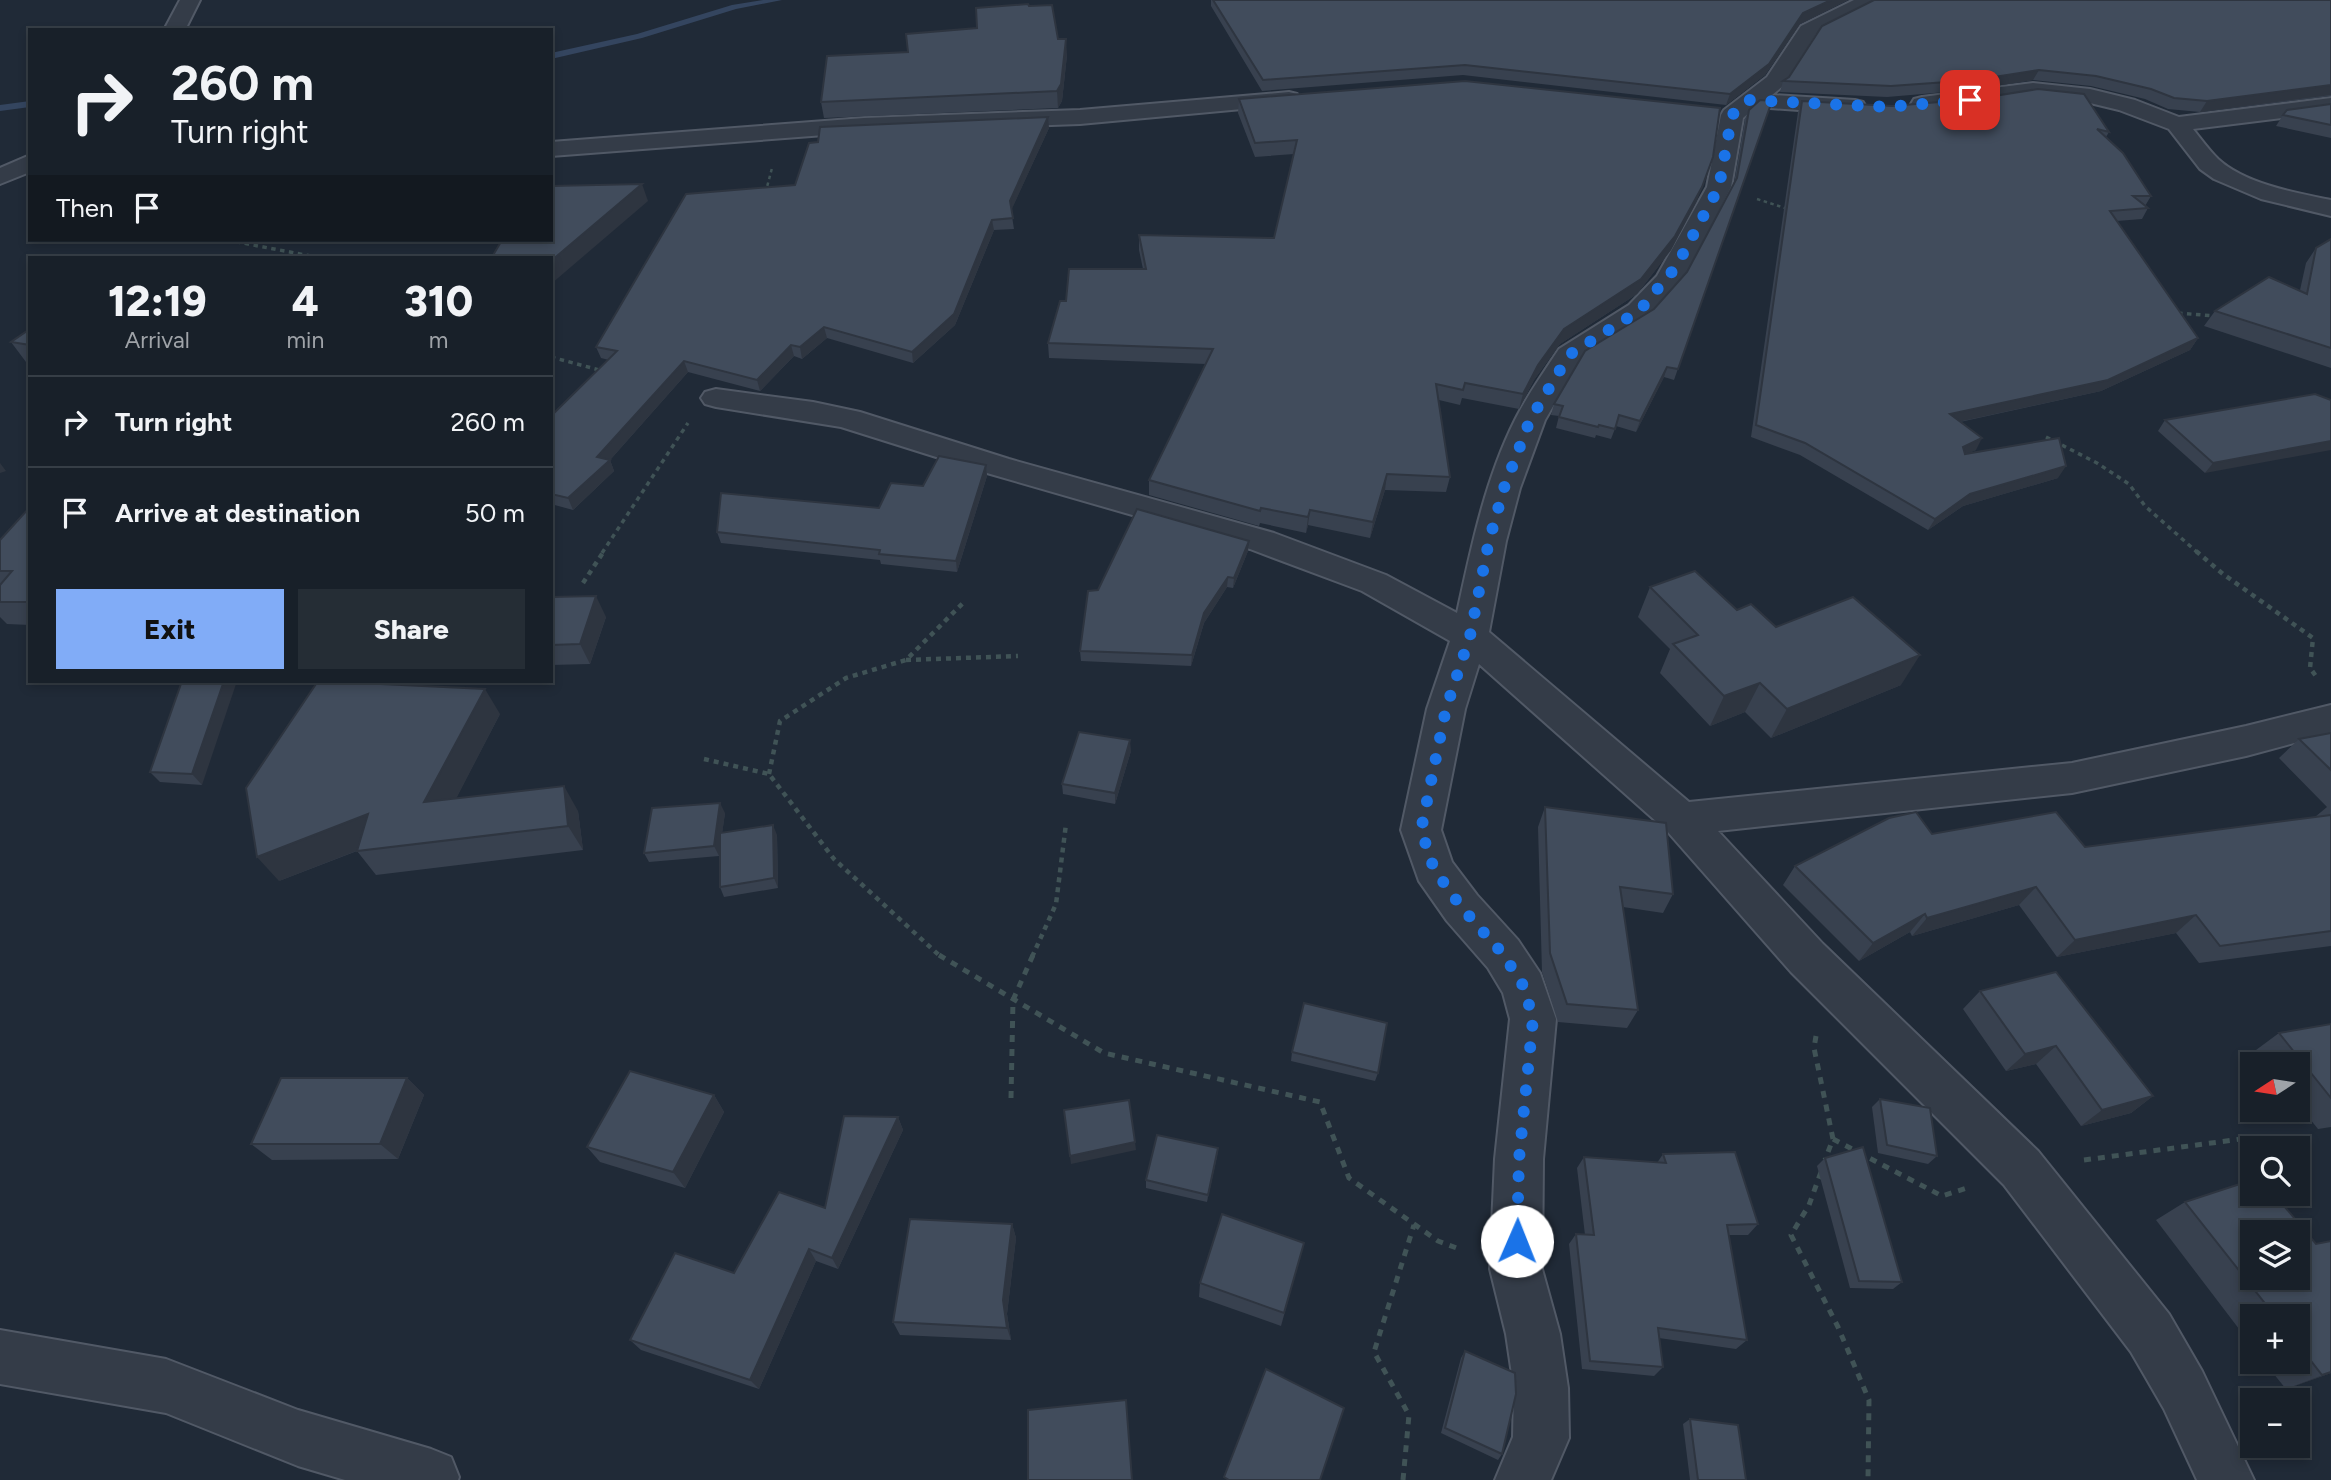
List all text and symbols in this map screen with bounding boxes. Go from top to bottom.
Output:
text: 260 m [171,53,314,112]
icon: right [56,56,147,147]
pin [1940,70,2000,130]
icon: arrive [1951,81,1989,119]
text: Turn right [171,113,309,151]
icon: arrive [128,189,166,227]
text: Then [56,192,114,224]
text: 12:19 [108,276,207,327]
text: 4 [292,276,319,327]
text: 310 [404,276,473,327]
text: Arrival [125,326,190,354]
text: min [287,326,324,354]
text: m [429,326,448,354]
icon: right [56,403,94,441]
text: Turn right [115,406,232,438]
text: 260 m [451,406,525,438]
icon: arrive [56,494,94,532]
text: Arrive at destination [115,497,360,529]
text: 50 m [465,497,525,529]
button: Exit [56,589,284,669]
button: Share [298,589,525,669]
north arrow [2240,1052,2310,1122]
map controls [2240,1052,2310,1458]
button: search [2240,1136,2310,1206]
position arrow [1480,1204,1554,1278]
button: layers [2240,1220,2310,1290]
button: + [2240,1304,2310,1374]
button: − [2240,1388,2310,1458]

